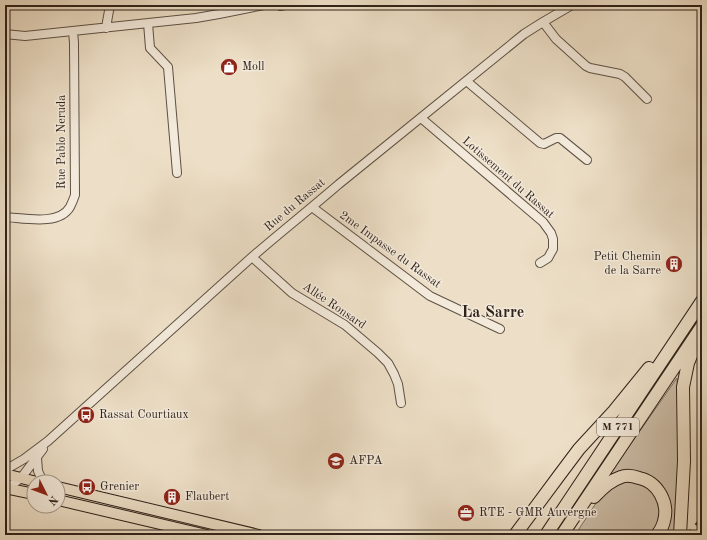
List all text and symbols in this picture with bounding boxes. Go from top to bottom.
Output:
shop icon: Moll [219,57,239,77]
place label: Moll [242,61,265,73]
street label: Rue Pablo Neruda [56,95,68,189]
street label: Lotissement du Rassat [460,135,556,221]
street label: Rue du Rassat [262,176,328,234]
street label: 2me Impasse du Rassat [337,209,443,291]
place label: Petit Chemin de la Sarre [594,251,662,277]
building icon: Petit Chemin de la Sarre [664,254,684,274]
street label: Allée Ronsard [300,281,368,331]
district label: La Sarre [462,305,524,321]
bus stop icon: Rassat Courtiaux [76,405,96,425]
place label: Rassat Courtiaux [99,409,189,421]
road number: M 771 [597,418,639,436]
school or university icon: AFPA [326,451,346,471]
place label: AFPA [349,455,383,467]
north arrow [26,474,66,514]
bus stop icon: Grenier [77,477,97,497]
place label: Grenier [100,481,139,493]
building icon: Flaubert [162,487,182,507]
place label: Flaubert [185,491,229,503]
text: N [45,493,59,507]
office icon: RTE - GMR Auvergne [456,503,476,523]
place label: RTE - GMR Auvergne [479,507,597,519]

